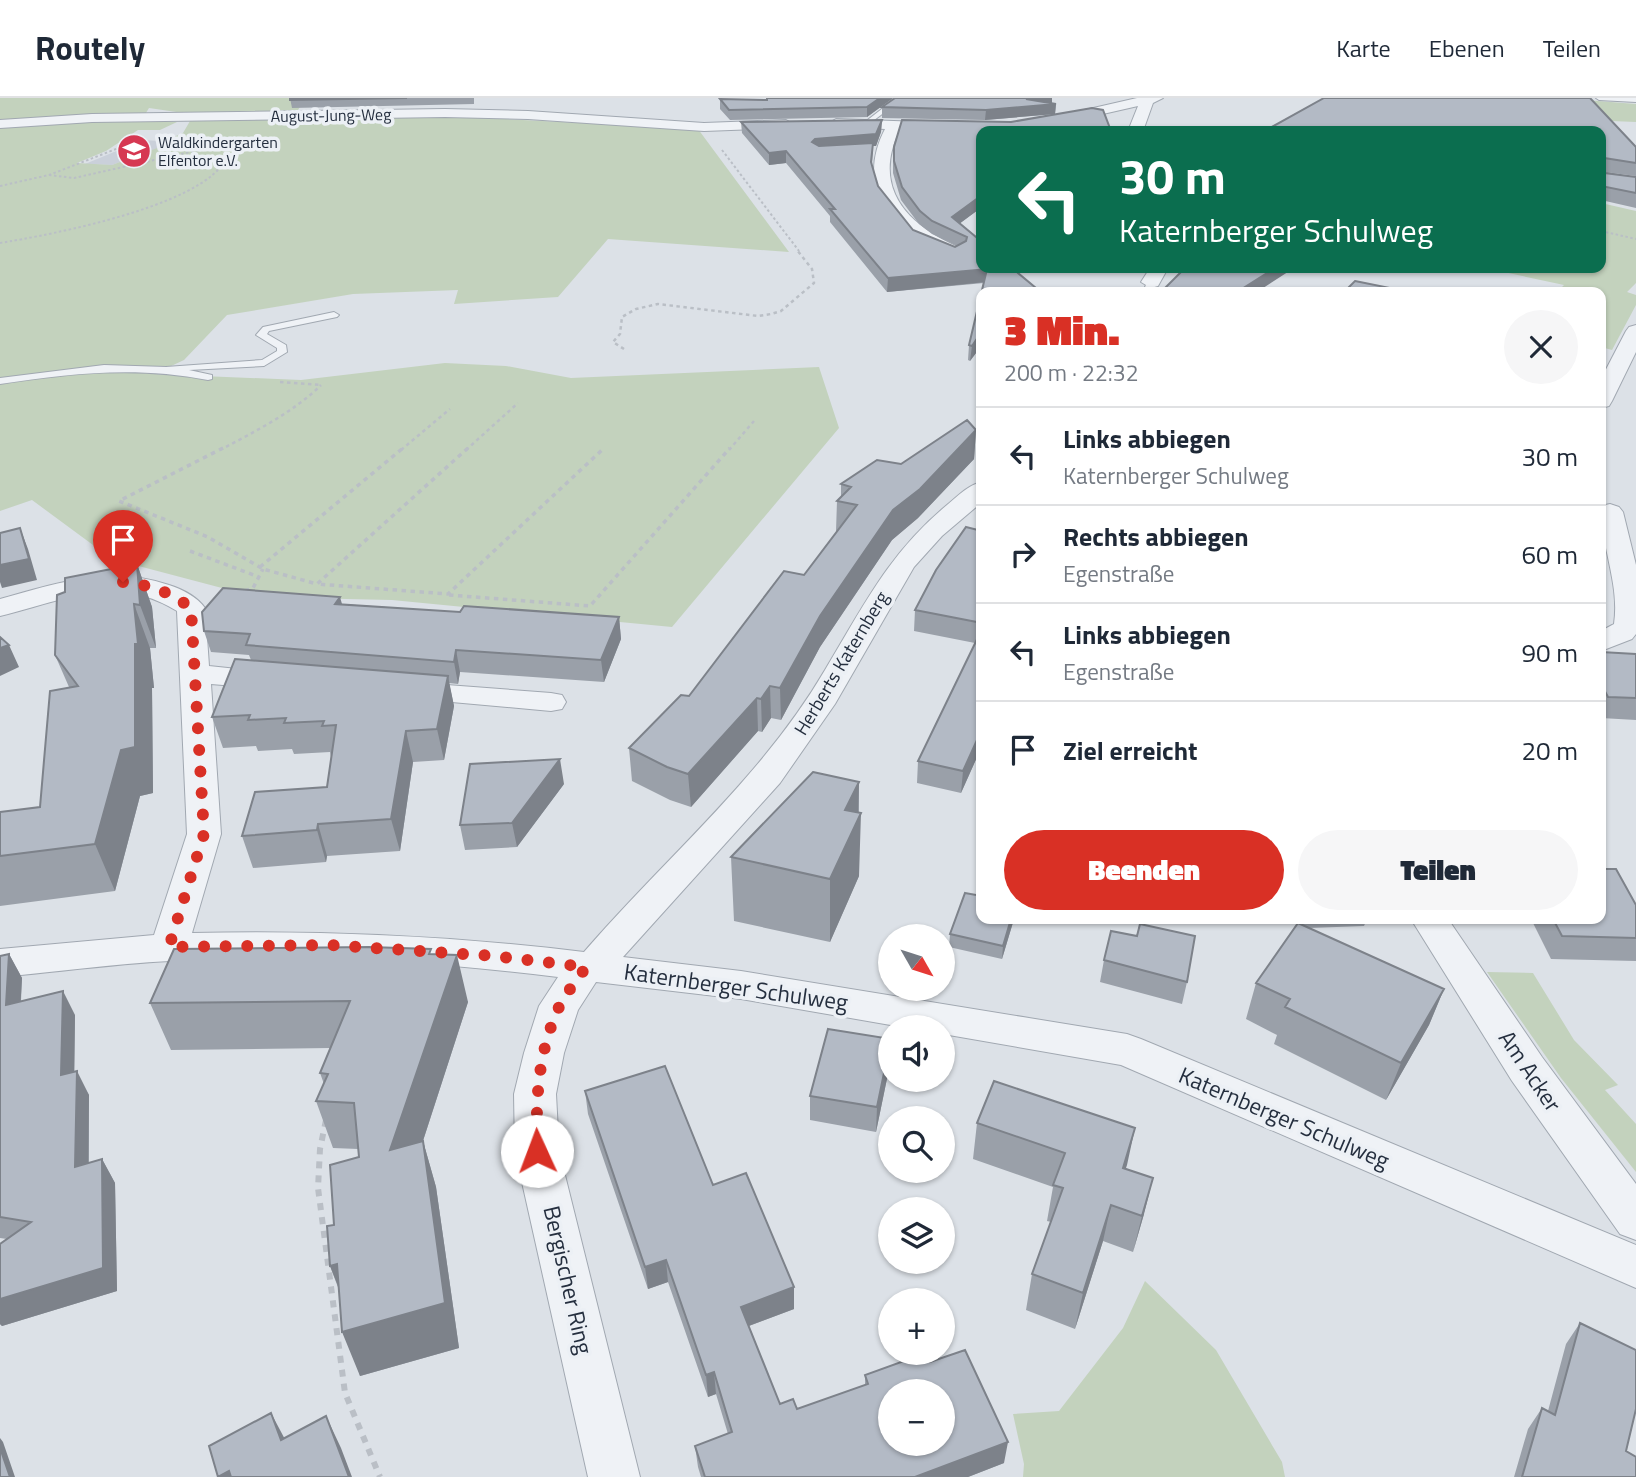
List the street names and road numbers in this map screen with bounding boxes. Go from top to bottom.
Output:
street label: August-Jung-Weg [271,102,391,128]
street label: Herberts Katernberg [786,585,895,740]
street label: Katernberger Schulweg [622,953,850,1020]
street label: Am Acker [1490,1023,1571,1119]
street label: Katernberger Schulweg [1173,1057,1395,1178]
street label: Bergischer Ring [534,1202,603,1358]

